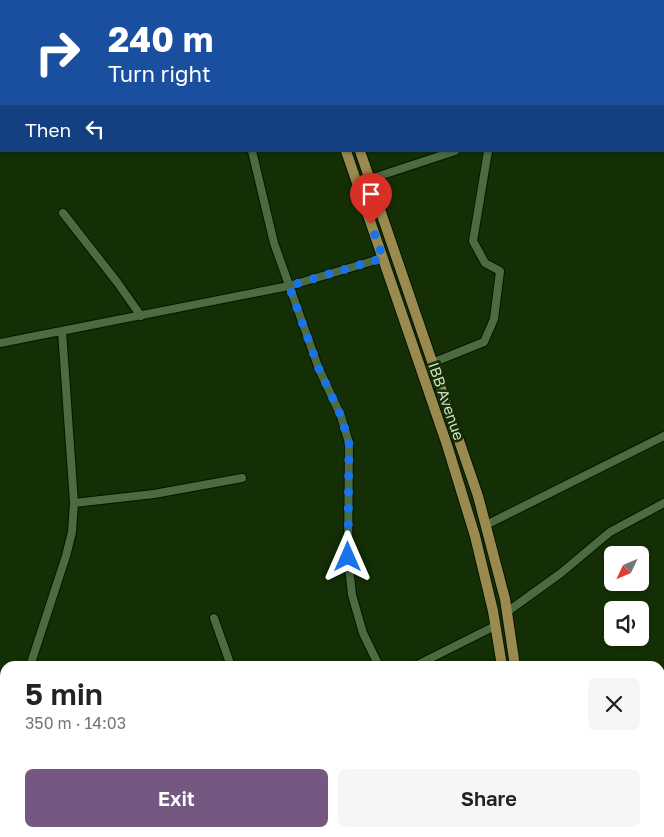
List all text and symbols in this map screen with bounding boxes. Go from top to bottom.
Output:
text: 240 m [108,18,213,60]
icon: right [25,20,90,85]
text: Turn right [108,60,211,87]
icon: left [81,115,109,143]
text: Then [25,118,71,141]
pin [350,173,392,224]
icon: arrive [357,180,385,208]
street label: IBB Avenue [425,360,469,443]
position arrow [321,530,373,582]
north arrow [604,546,649,591]
map controls [604,546,649,646]
button: sound [604,601,649,646]
text: 5 min [25,676,103,712]
button: close [588,678,640,730]
text: 350 m · 14:03 [25,713,126,733]
button: Exit [25,769,328,827]
button: Share [338,769,640,827]

